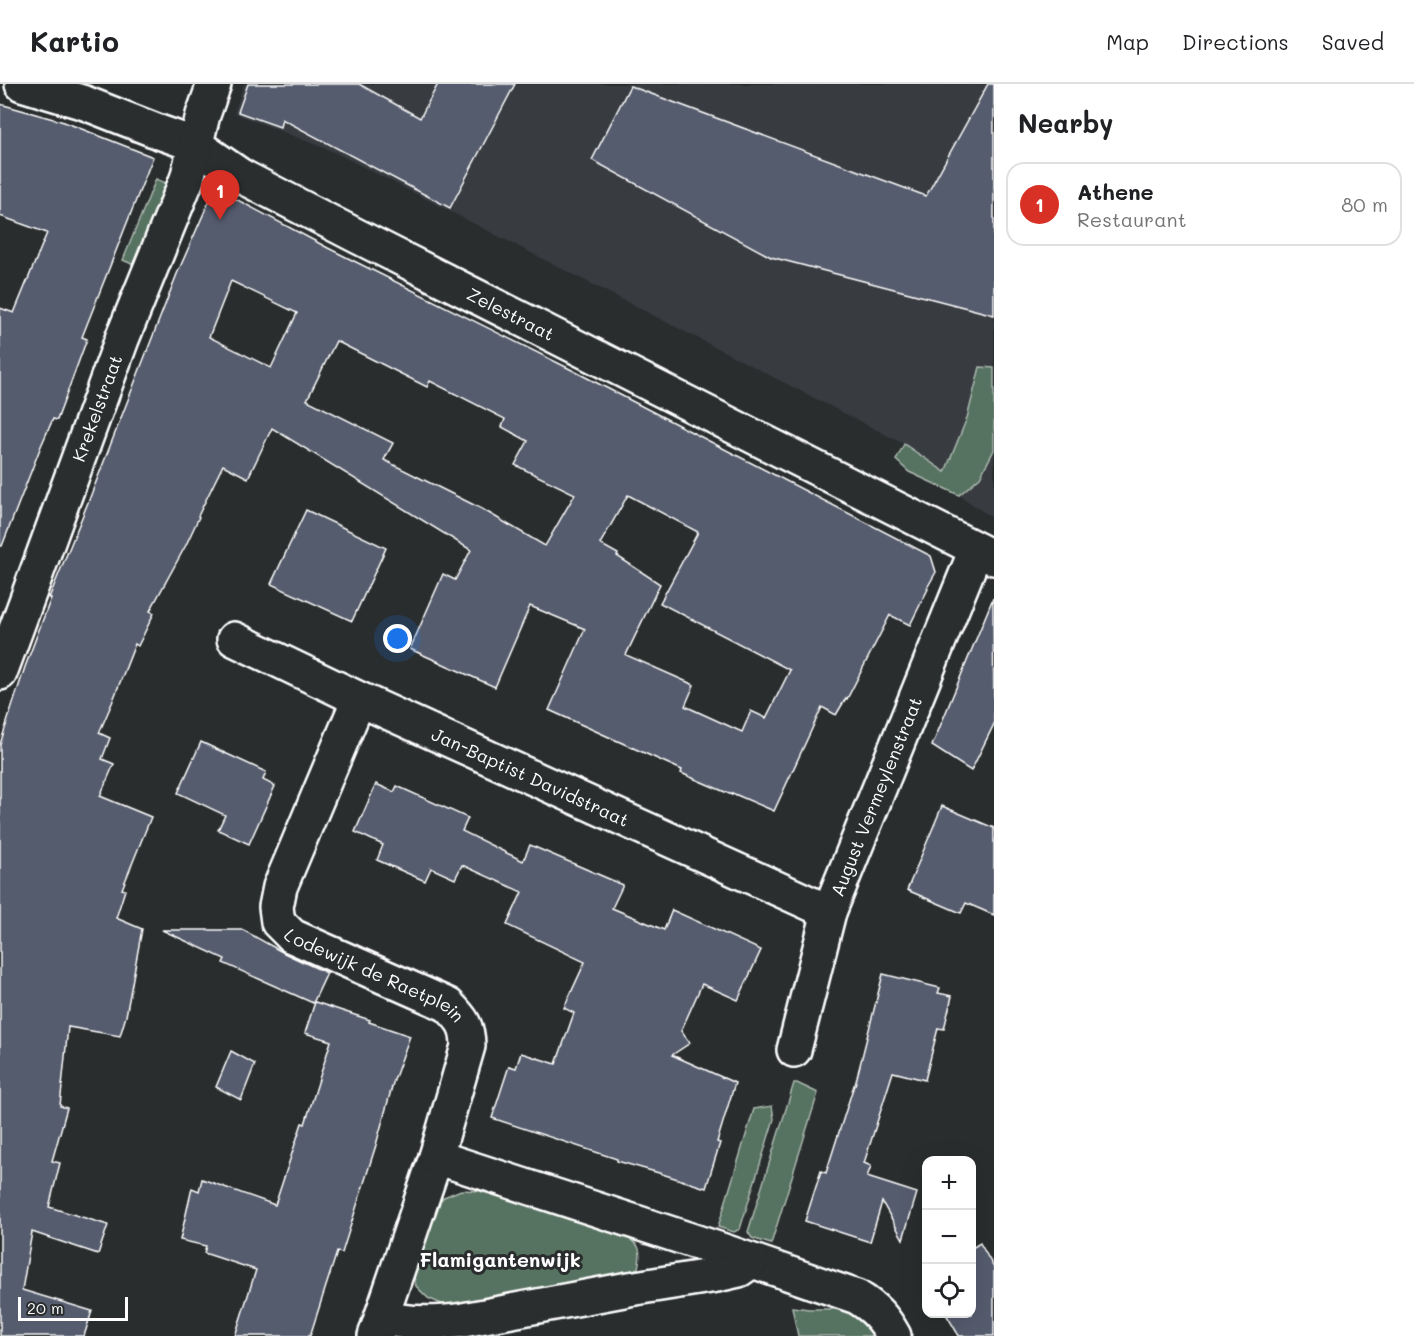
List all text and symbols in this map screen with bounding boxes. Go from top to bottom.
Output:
text: Kartio [30,23,119,59]
text: Map [1106,28,1149,55]
text: Directions [1182,28,1289,55]
text: Saved [1322,28,1384,55]
text: Nearby [1018,106,1113,140]
pin: 1 [200,170,240,220]
text: Athene [1077,177,1154,206]
text: 1 [1035,191,1044,217]
text: 80 m [1341,191,1388,217]
text: Restaurant [1077,206,1187,232]
street label: Zelestraat [463,282,559,346]
street label: Krekelstraat [66,351,127,465]
your location [383,624,412,653]
street label: August Vermeylenstraat [825,693,927,900]
street label: Jan-Baptist Davidstraat [428,722,633,832]
street label: Lodewijk de Raetplein [279,923,470,1027]
map controls [922,1156,976,1318]
button: + [922,1156,976,1210]
button: − [922,1210,976,1264]
district label: Flamigantenwijk [419,1246,581,1272]
button: locate [922,1264,976,1318]
scale bar [18,1294,128,1322]
text: 20 m [27,1297,64,1318]

